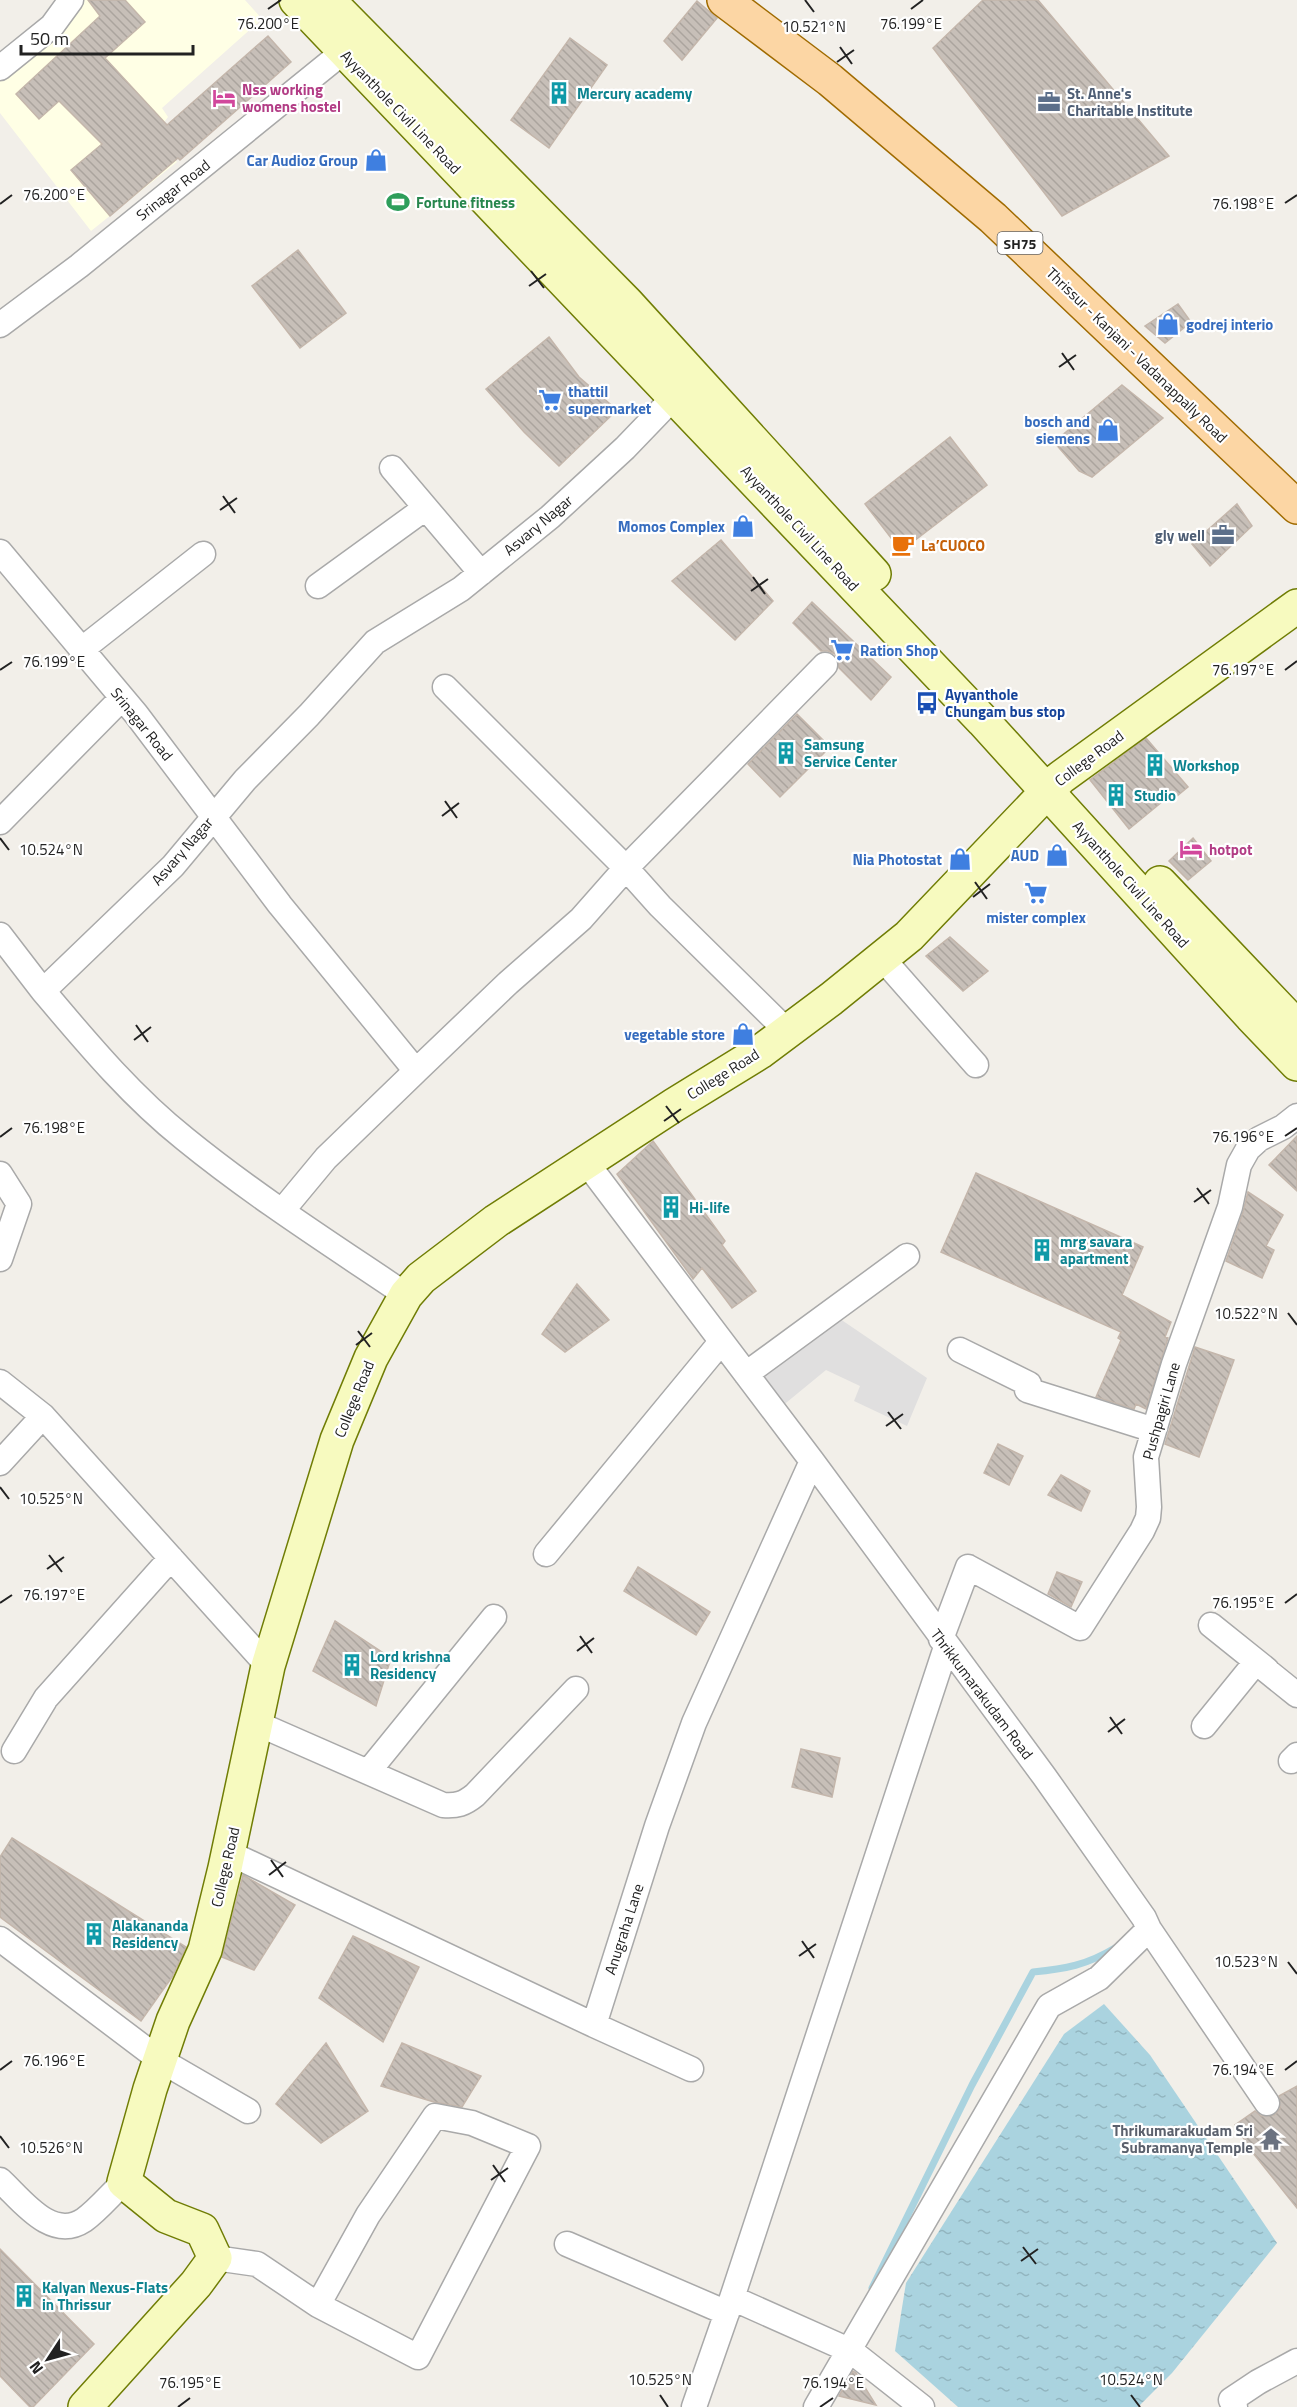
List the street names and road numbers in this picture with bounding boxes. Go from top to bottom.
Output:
street label: Ayyanthole Civil Line Road [336,45,466,179]
street label: Srinagar Road [131,154,215,226]
road number: SH75 [998,232,1042,254]
street label: Thrissur - Kanjani - Vadanappally Road [1041,262,1233,448]
street label: Ayyanthole Civil Line Road [735,460,865,596]
street label: Asvary Nagar [498,489,578,561]
street label: Srinagar Road [105,682,179,766]
street label: College Road [1050,724,1128,792]
street label: Asvary Nagar [146,812,218,890]
street label: Ayyanthole Civil Line Road [1067,815,1195,953]
street label: College Road [682,1043,764,1105]
street label: College Road [328,1357,380,1441]
street label: Pushpagiri Lane [1136,1360,1186,1462]
street label: Thrikkumarakudam Road [925,1624,1039,1764]
street label: College Road [205,1825,245,1909]
street label: Anugraha Lane [598,1880,650,1978]

